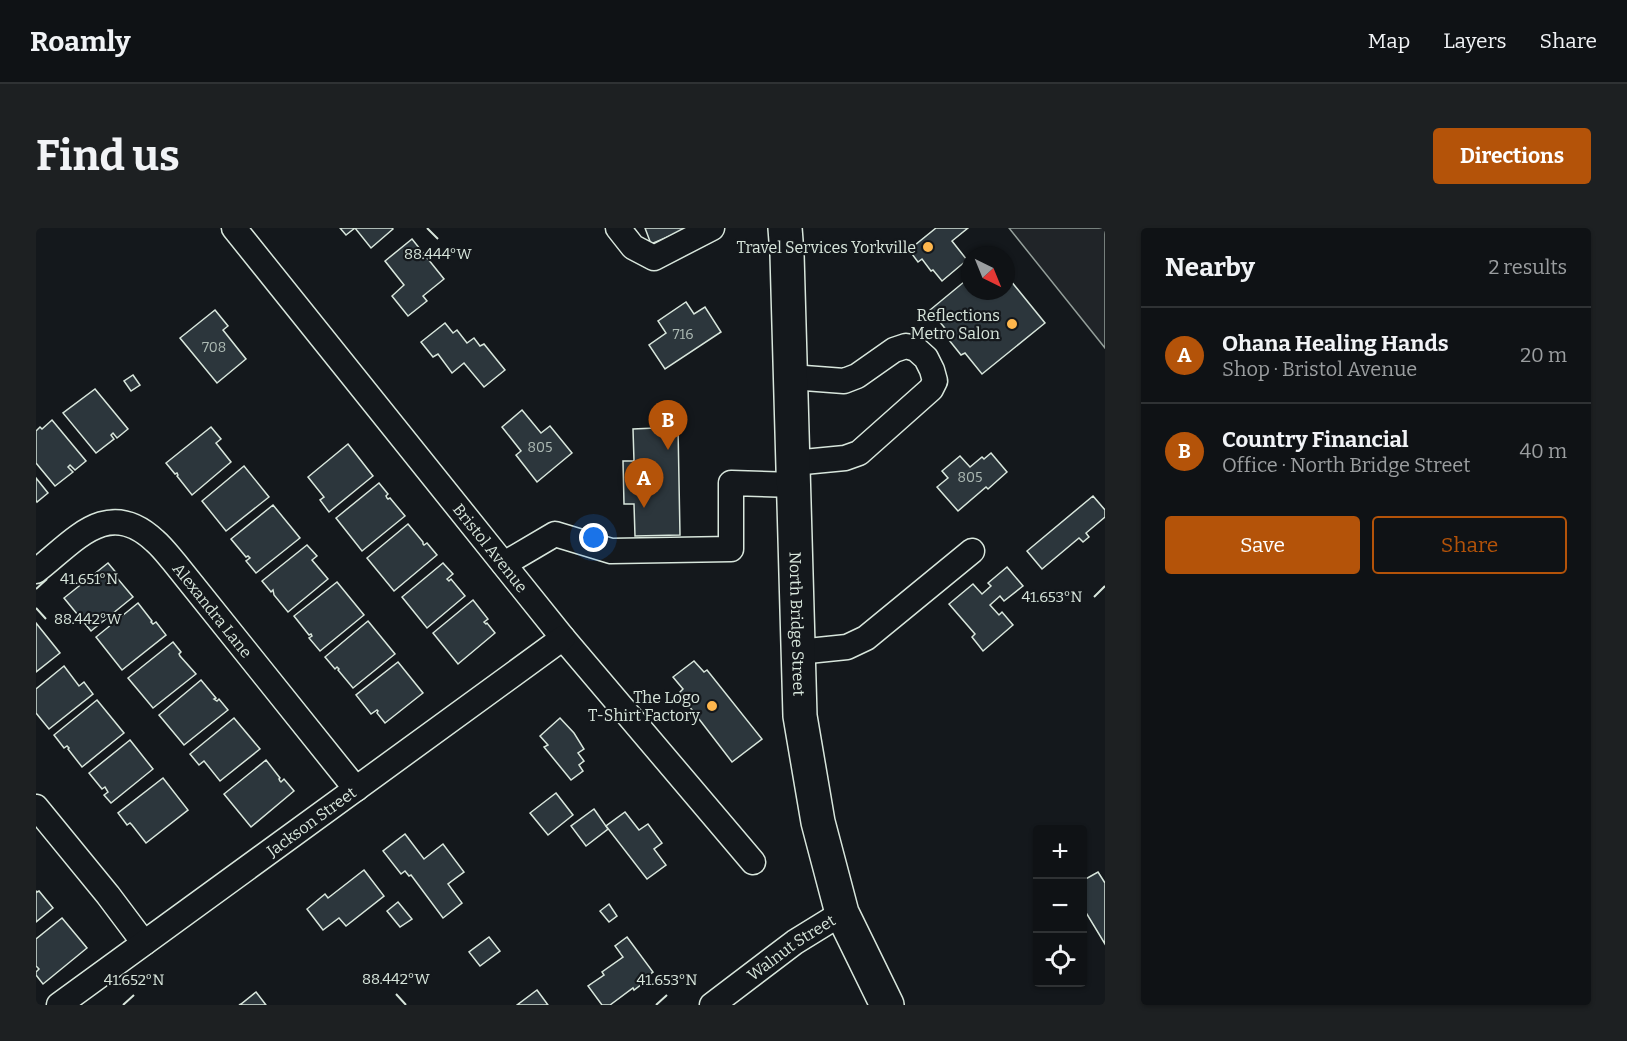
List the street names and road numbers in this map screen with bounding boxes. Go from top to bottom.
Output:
street label: Bristol Avenue [449,500,532,596]
street label: North Bridge Street [786,551,809,696]
street label: Alexandra Lane [169,559,256,661]
street label: Jackson Street [262,782,360,861]
street label: Walnut Street [743,910,839,984]

